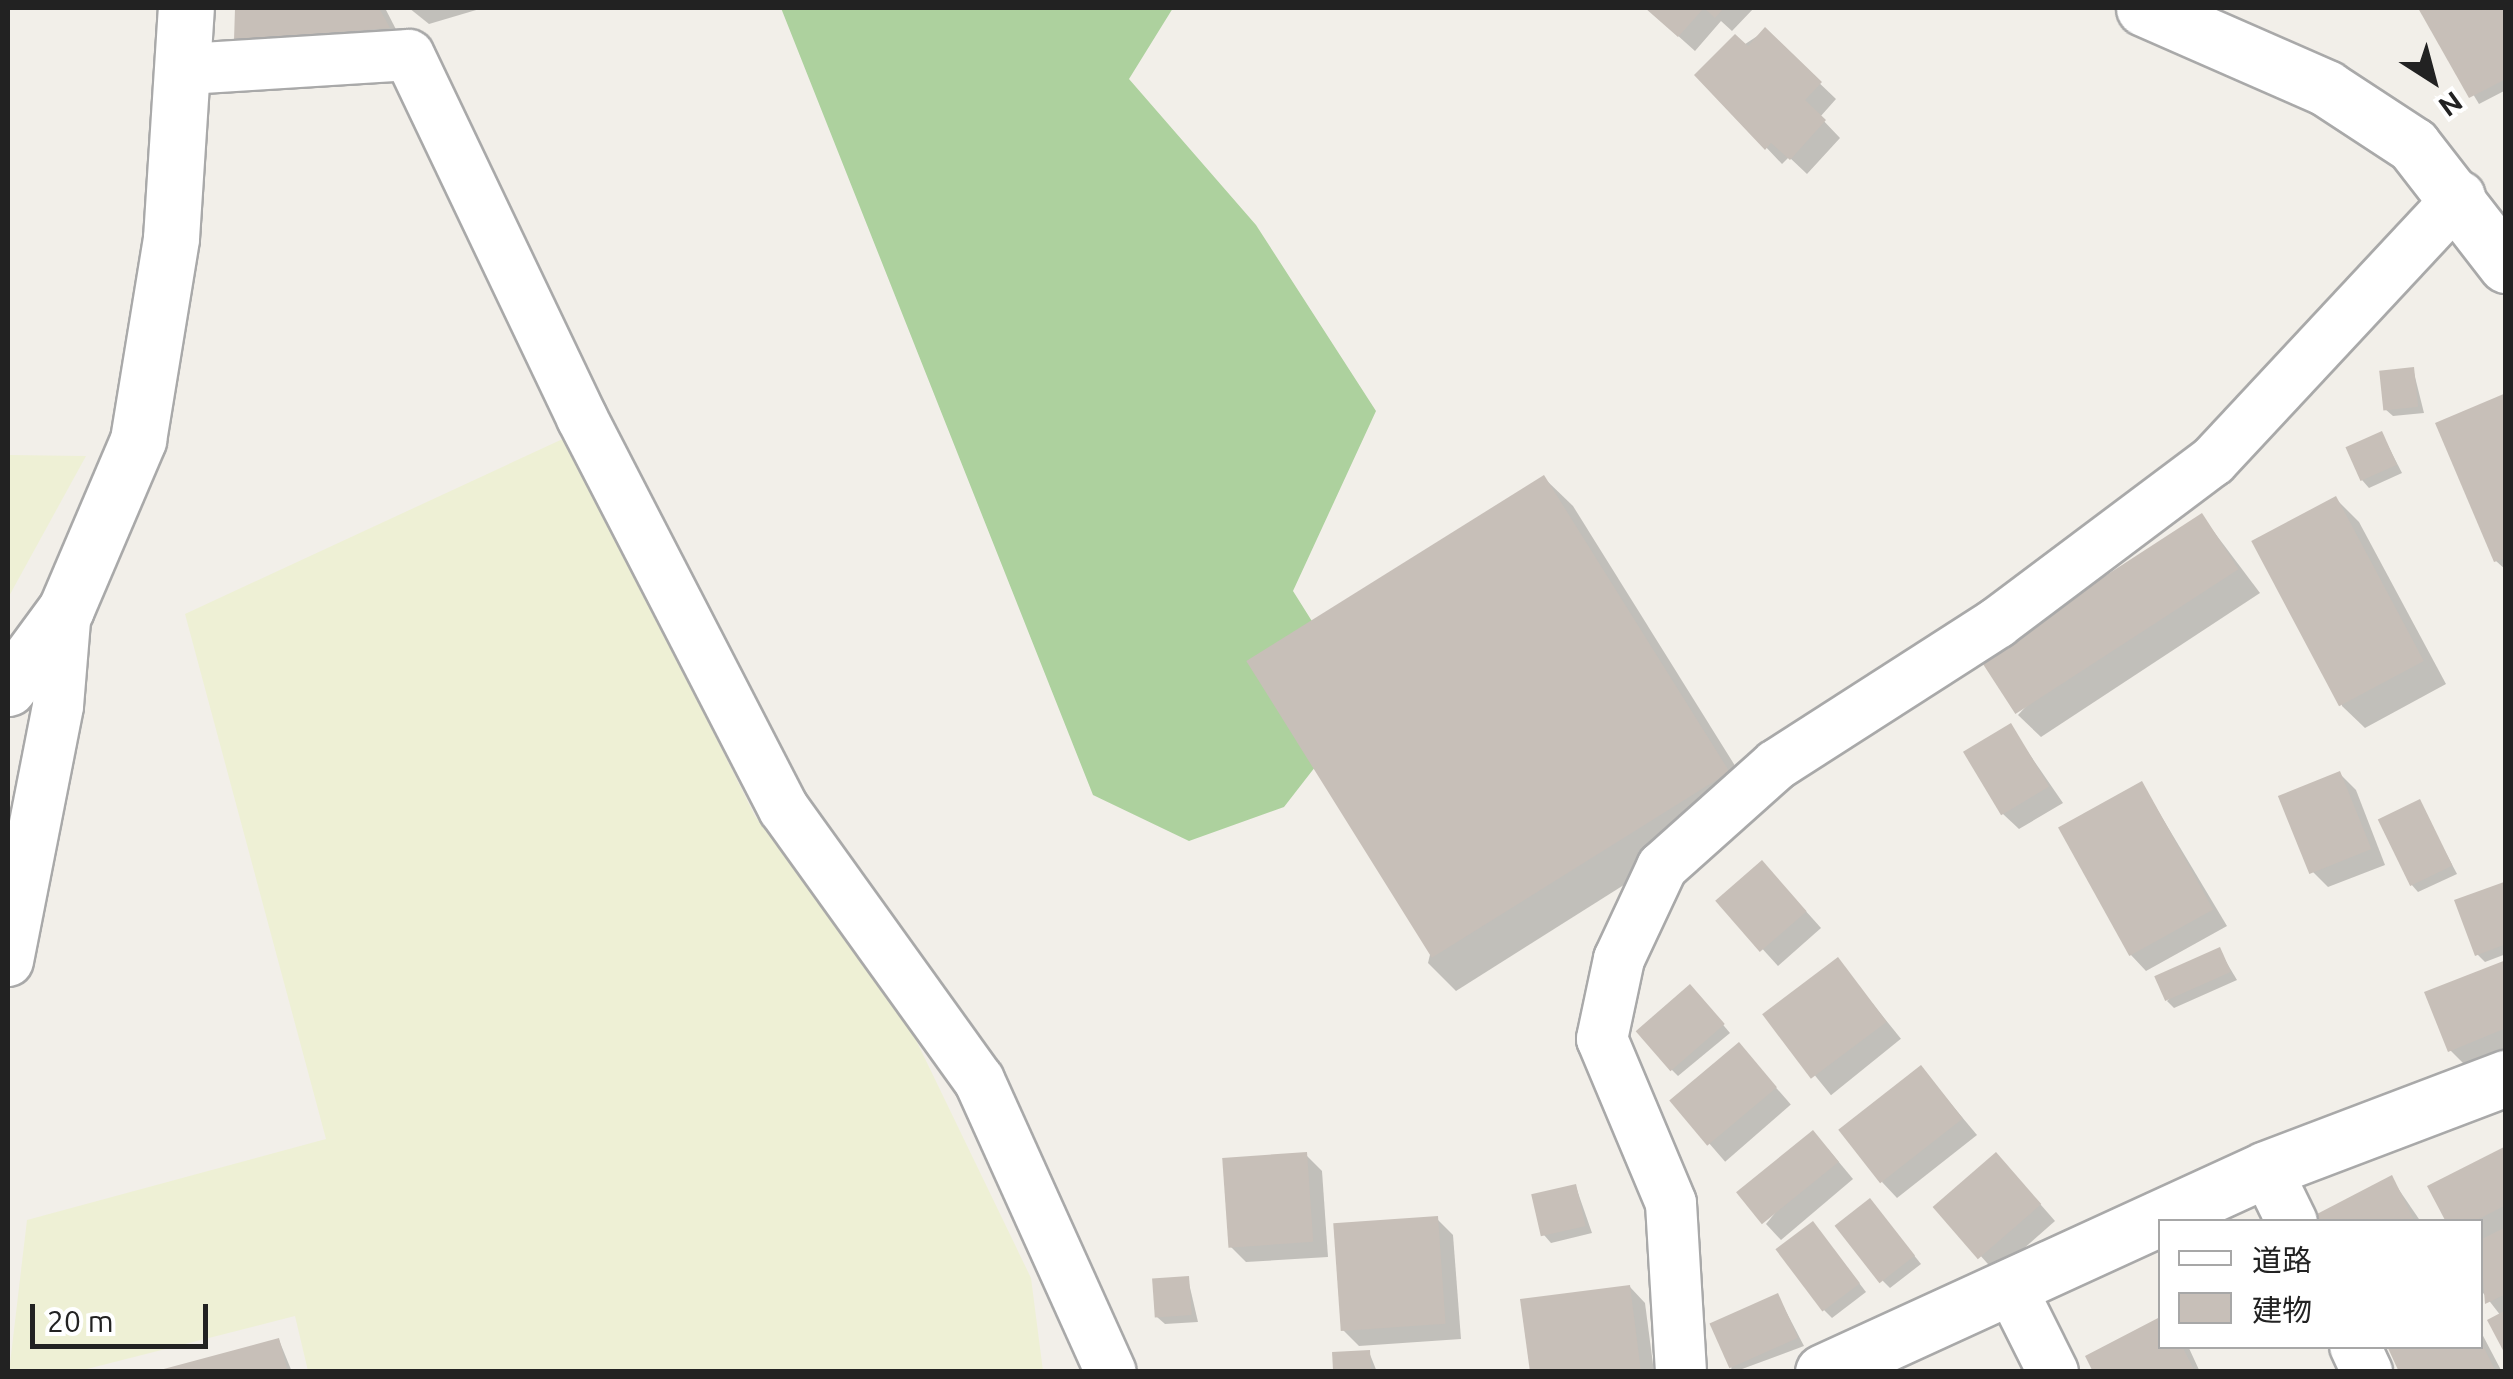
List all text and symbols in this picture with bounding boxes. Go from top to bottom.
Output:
north arrow [2383,30,2483,130]
text: N [2433,86,2468,123]
legend [2158,1219,2483,1349]
text: 道路 [2252,1243,2312,1277]
scale bar [35,1284,212,1346]
text: 建物 [2252,1293,2312,1327]
text: 20 m [47,1304,114,1338]

